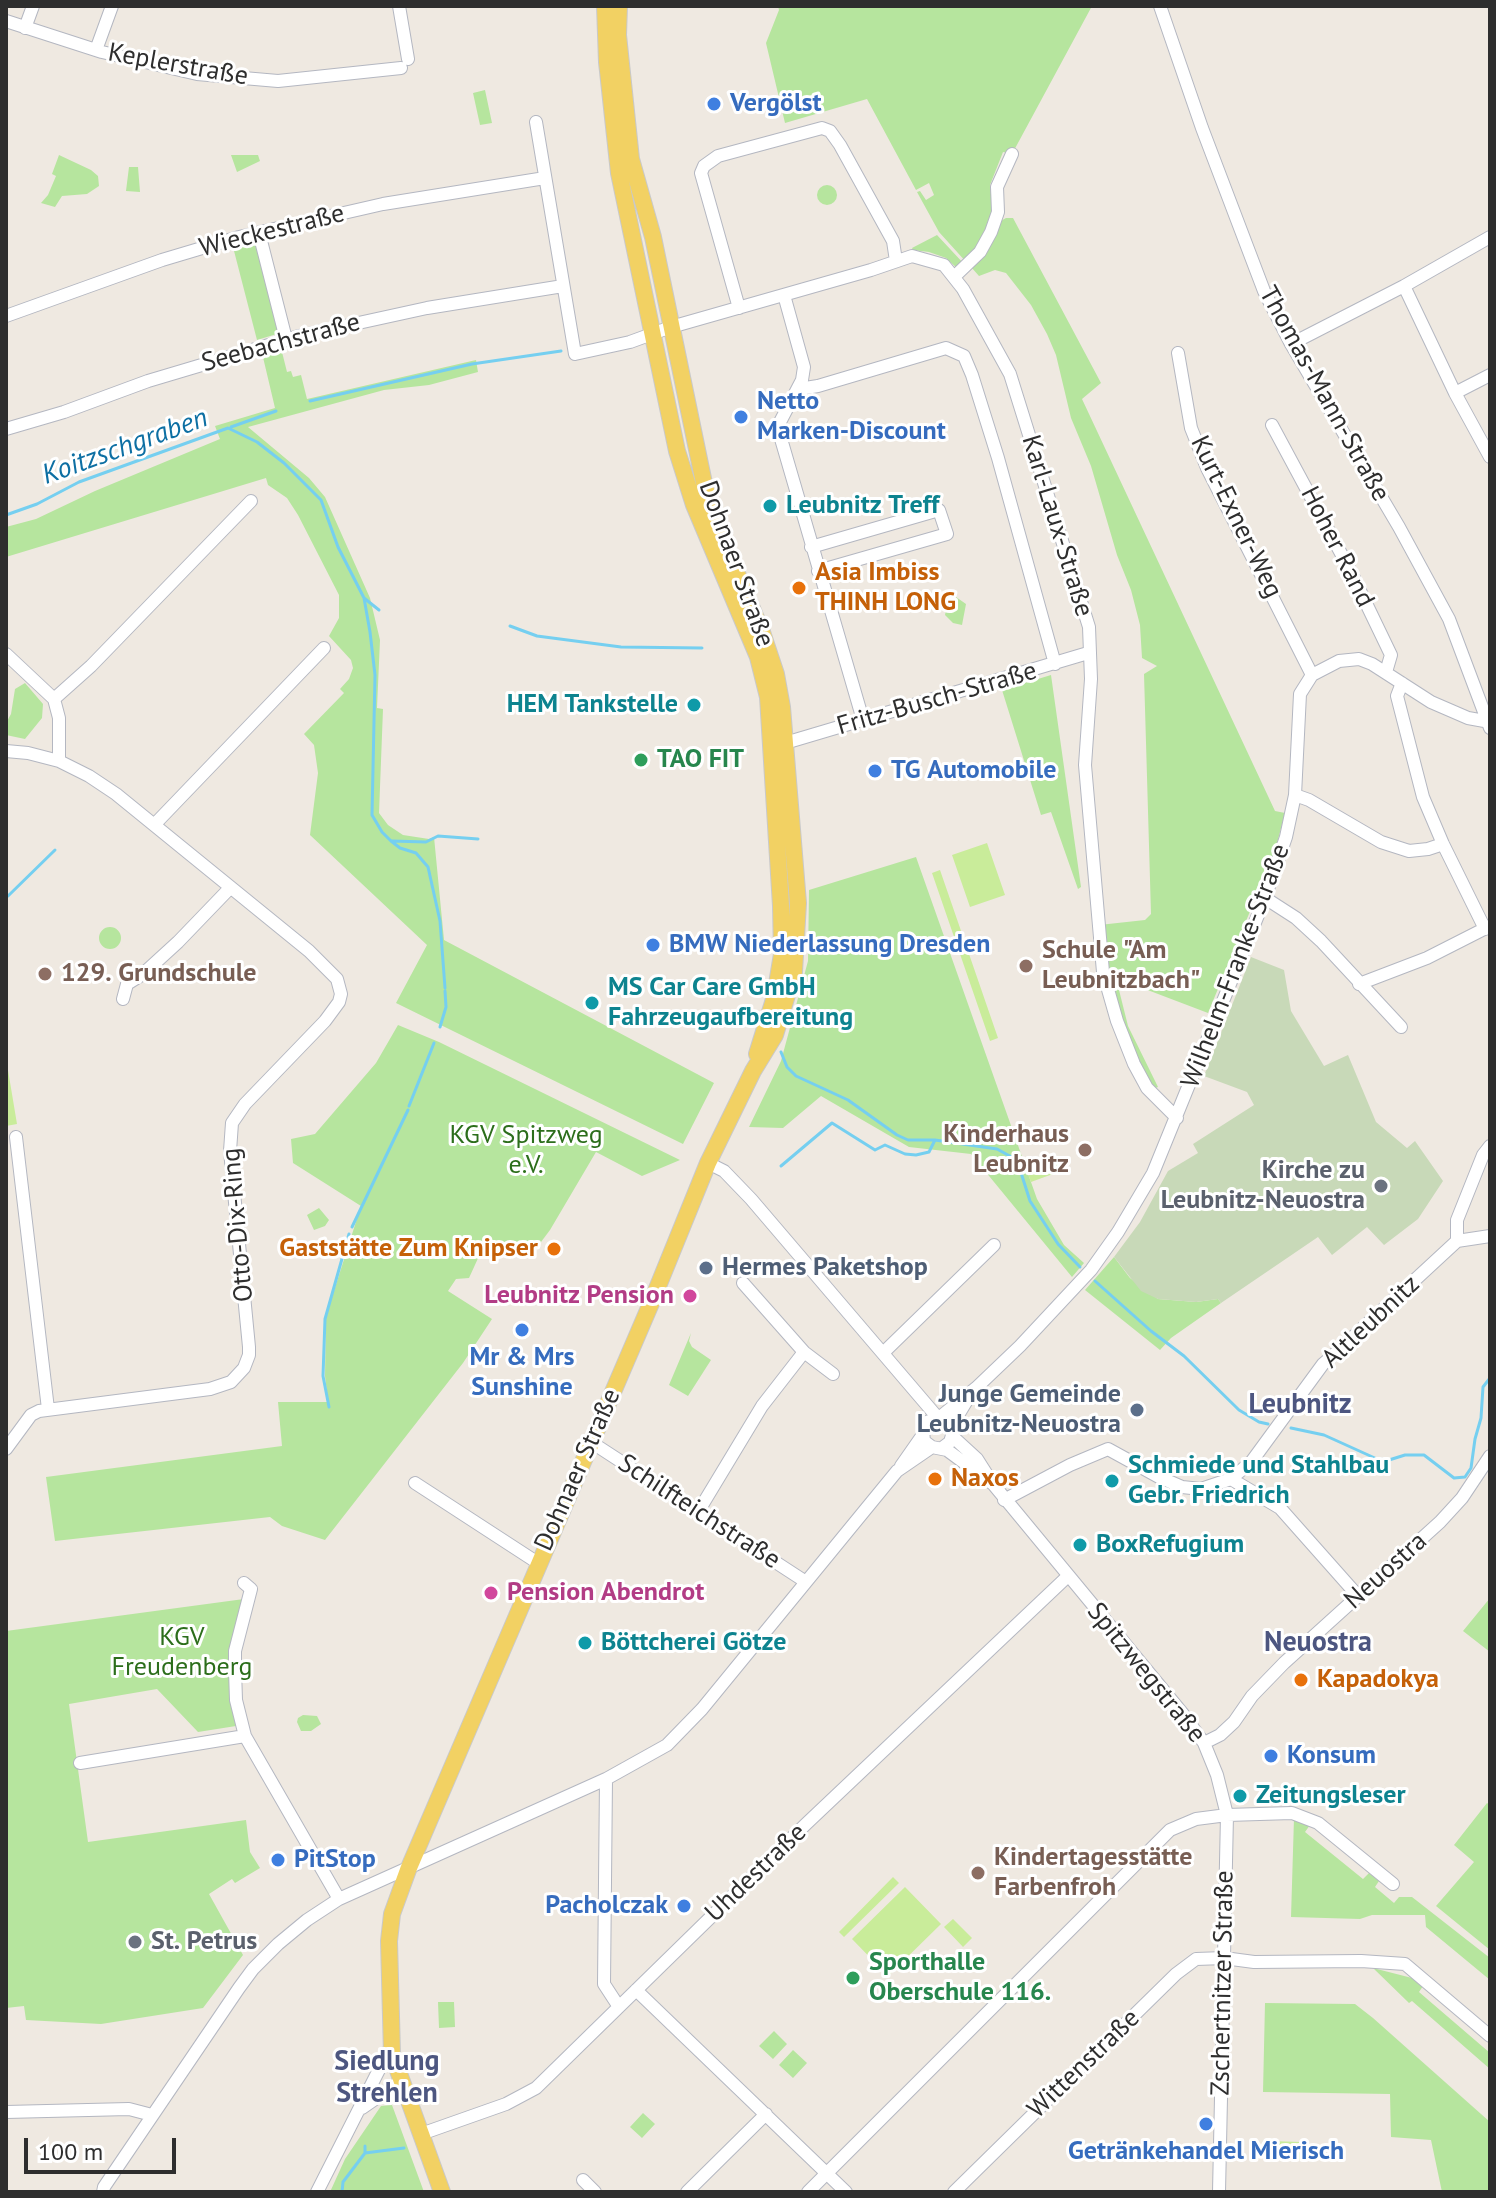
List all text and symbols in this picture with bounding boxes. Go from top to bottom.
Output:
street label: Keplerstraße [106,37,250,93]
place label: Vergölst [730,88,822,120]
marker: Vergölst [705,95,723,113]
street label: Wieckestraße [196,198,348,264]
street label: Thomas-Mann-Straße [1252,281,1396,507]
street label: Seebachstraße [198,307,364,379]
place label: Netto Marken-Discount [757,386,946,448]
water label: Koitzschgraben [37,401,213,493]
marker: Netto Marken-Discount [732,408,750,426]
street label: Karl-Laux-Straße [1015,431,1099,621]
street label: Kurt-Exner-Weg [1183,431,1289,603]
street label: Dohnaer Straße [692,477,780,651]
street label: Hoher Rand [1293,482,1381,612]
place label: Leubnitz Treff [786,490,939,522]
marker: Leubnitz Treff [761,497,779,515]
place label: Asia Imbiss THINH LONG [815,557,956,618]
marker: Asia Imbiss THINH LONG [790,579,808,597]
street label: Fritz-Busch-Straße [833,656,1041,742]
place label: HEM Tankstelle [507,689,678,721]
marker: HEM Tankstelle [685,696,703,714]
place label: TAO FIT [657,744,744,776]
marker: TAO FIT [632,751,650,769]
place label: TG Automobile [891,755,1056,787]
marker: TG Automobile [866,762,884,780]
street label: Wilhelm-Franke-Straße [1175,840,1297,1092]
place label: BMW Niederlassung Dresden [669,929,990,961]
place label: Schule "Am Leubnitzbach" [1042,935,1200,996]
marker: BMW Niederlassung Dresden [644,936,662,954]
marker: Schule "Am Leubnitzbach" [1017,957,1035,975]
place label: 129. Grundschule [61,958,257,990]
marker: 129. Grundschule [36,965,54,983]
place label: MS Car Care GmbH Fahrzeugaufbereitung [608,972,853,1034]
marker: MS Car Care GmbH Fahrzeugaufbereitung [583,994,601,1012]
place label: Kinderhaus Leubnitz [943,1119,1069,1180]
park label: KGV Spitzweg e.V. [449,1120,603,1182]
marker: Kinderhaus Leubnitz [1076,1141,1094,1159]
street label: Otto-Dix-Ring [216,1147,260,1303]
place label: Kirche zu Leubnitz-Neuostra [1161,1155,1365,1216]
marker: Kirche zu Leubnitz-Neuostra [1372,1177,1390,1195]
place label: Gaststätte Zum Knipser [279,1233,538,1265]
marker: Gaststätte Zum Knipser [545,1240,563,1258]
place label: Hermes Paketshop [722,1252,928,1284]
marker: Hermes Paketshop [697,1259,715,1277]
street label: Altleubnitz [1316,1269,1426,1375]
place label: Leubnitz Pension [484,1280,674,1312]
marker: Leubnitz Pension [681,1287,699,1305]
marker: Mr & Mrs Sunshine [513,1321,531,1339]
place label: Mr & Mrs Sunshine [469,1342,575,1404]
place label: Junge Gemeinde Leubnitz-Neuostra [917,1379,1121,1440]
street label: Dohnaer Straße [528,1384,628,1556]
district label: Leubnitz [1248,1388,1352,1422]
marker: Junge Gemeinde Leubnitz-Neuostra [1128,1401,1146,1419]
street label: Schilfteichstraße [612,1448,786,1576]
place label: Schmiede und Stahlbau Gebr. Friedrich [1128,1450,1389,1512]
place label: Naxos [951,1463,1019,1495]
marker: Naxos [926,1470,944,1488]
marker: Schmiede und Stahlbau Gebr. Friedrich [1103,1472,1121,1490]
street label: Neuostra [1338,1526,1434,1616]
place label: BoxRefugium [1096,1529,1244,1561]
marker: BoxRefugium [1071,1536,1089,1554]
place label: Pension Abendrot [507,1577,704,1609]
marker: Pension Abendrot [482,1584,500,1602]
street label: Spitzwegstraße [1080,1597,1212,1749]
park label: KGV Freudenberg [112,1622,252,1684]
district label: Neuostra [1264,1626,1372,1660]
place label: Böttcherei Götze [601,1627,786,1659]
marker: Böttcherei Götze [576,1634,594,1652]
place label: Kapadokya [1317,1664,1439,1696]
marker: Kapadokya [1292,1671,1310,1689]
place label: Konsum [1287,1740,1376,1772]
marker: Konsum [1262,1747,1280,1765]
place label: Zeitungsleser [1256,1780,1406,1812]
marker: Zeitungsleser [1231,1787,1249,1805]
street label: Uhdestraße [699,1817,813,1929]
place label: Kindertagesstätte Farbenfroh [994,1842,1192,1904]
place label: PitStop [294,1844,376,1876]
marker: PitStop [269,1851,287,1869]
marker: Kindertagesstätte Farbenfroh [969,1864,987,1882]
street label: Zschertnitzer Straße [1205,1870,1241,2096]
place label: Pacholczak [545,1890,668,1922]
marker: Pacholczak [675,1897,693,1915]
place label: St. Petrus [151,1926,257,1958]
marker: St. Petrus [126,1933,144,1951]
place label: Sporthalle Oberschule 116. [869,1947,1051,2008]
marker: Sporthalle Oberschule 116. [844,1969,862,1987]
street label: Wittenstraße [1022,2003,1146,2125]
district label: Siedlung Strehlen [334,2045,440,2111]
marker: Getränkehandel Mierisch [1197,2115,1215,2133]
scale bar [28,2122,180,2172]
text: 100 m [38,2136,103,2167]
place label: Getränkehandel Mierisch [1068,2136,1344,2168]

